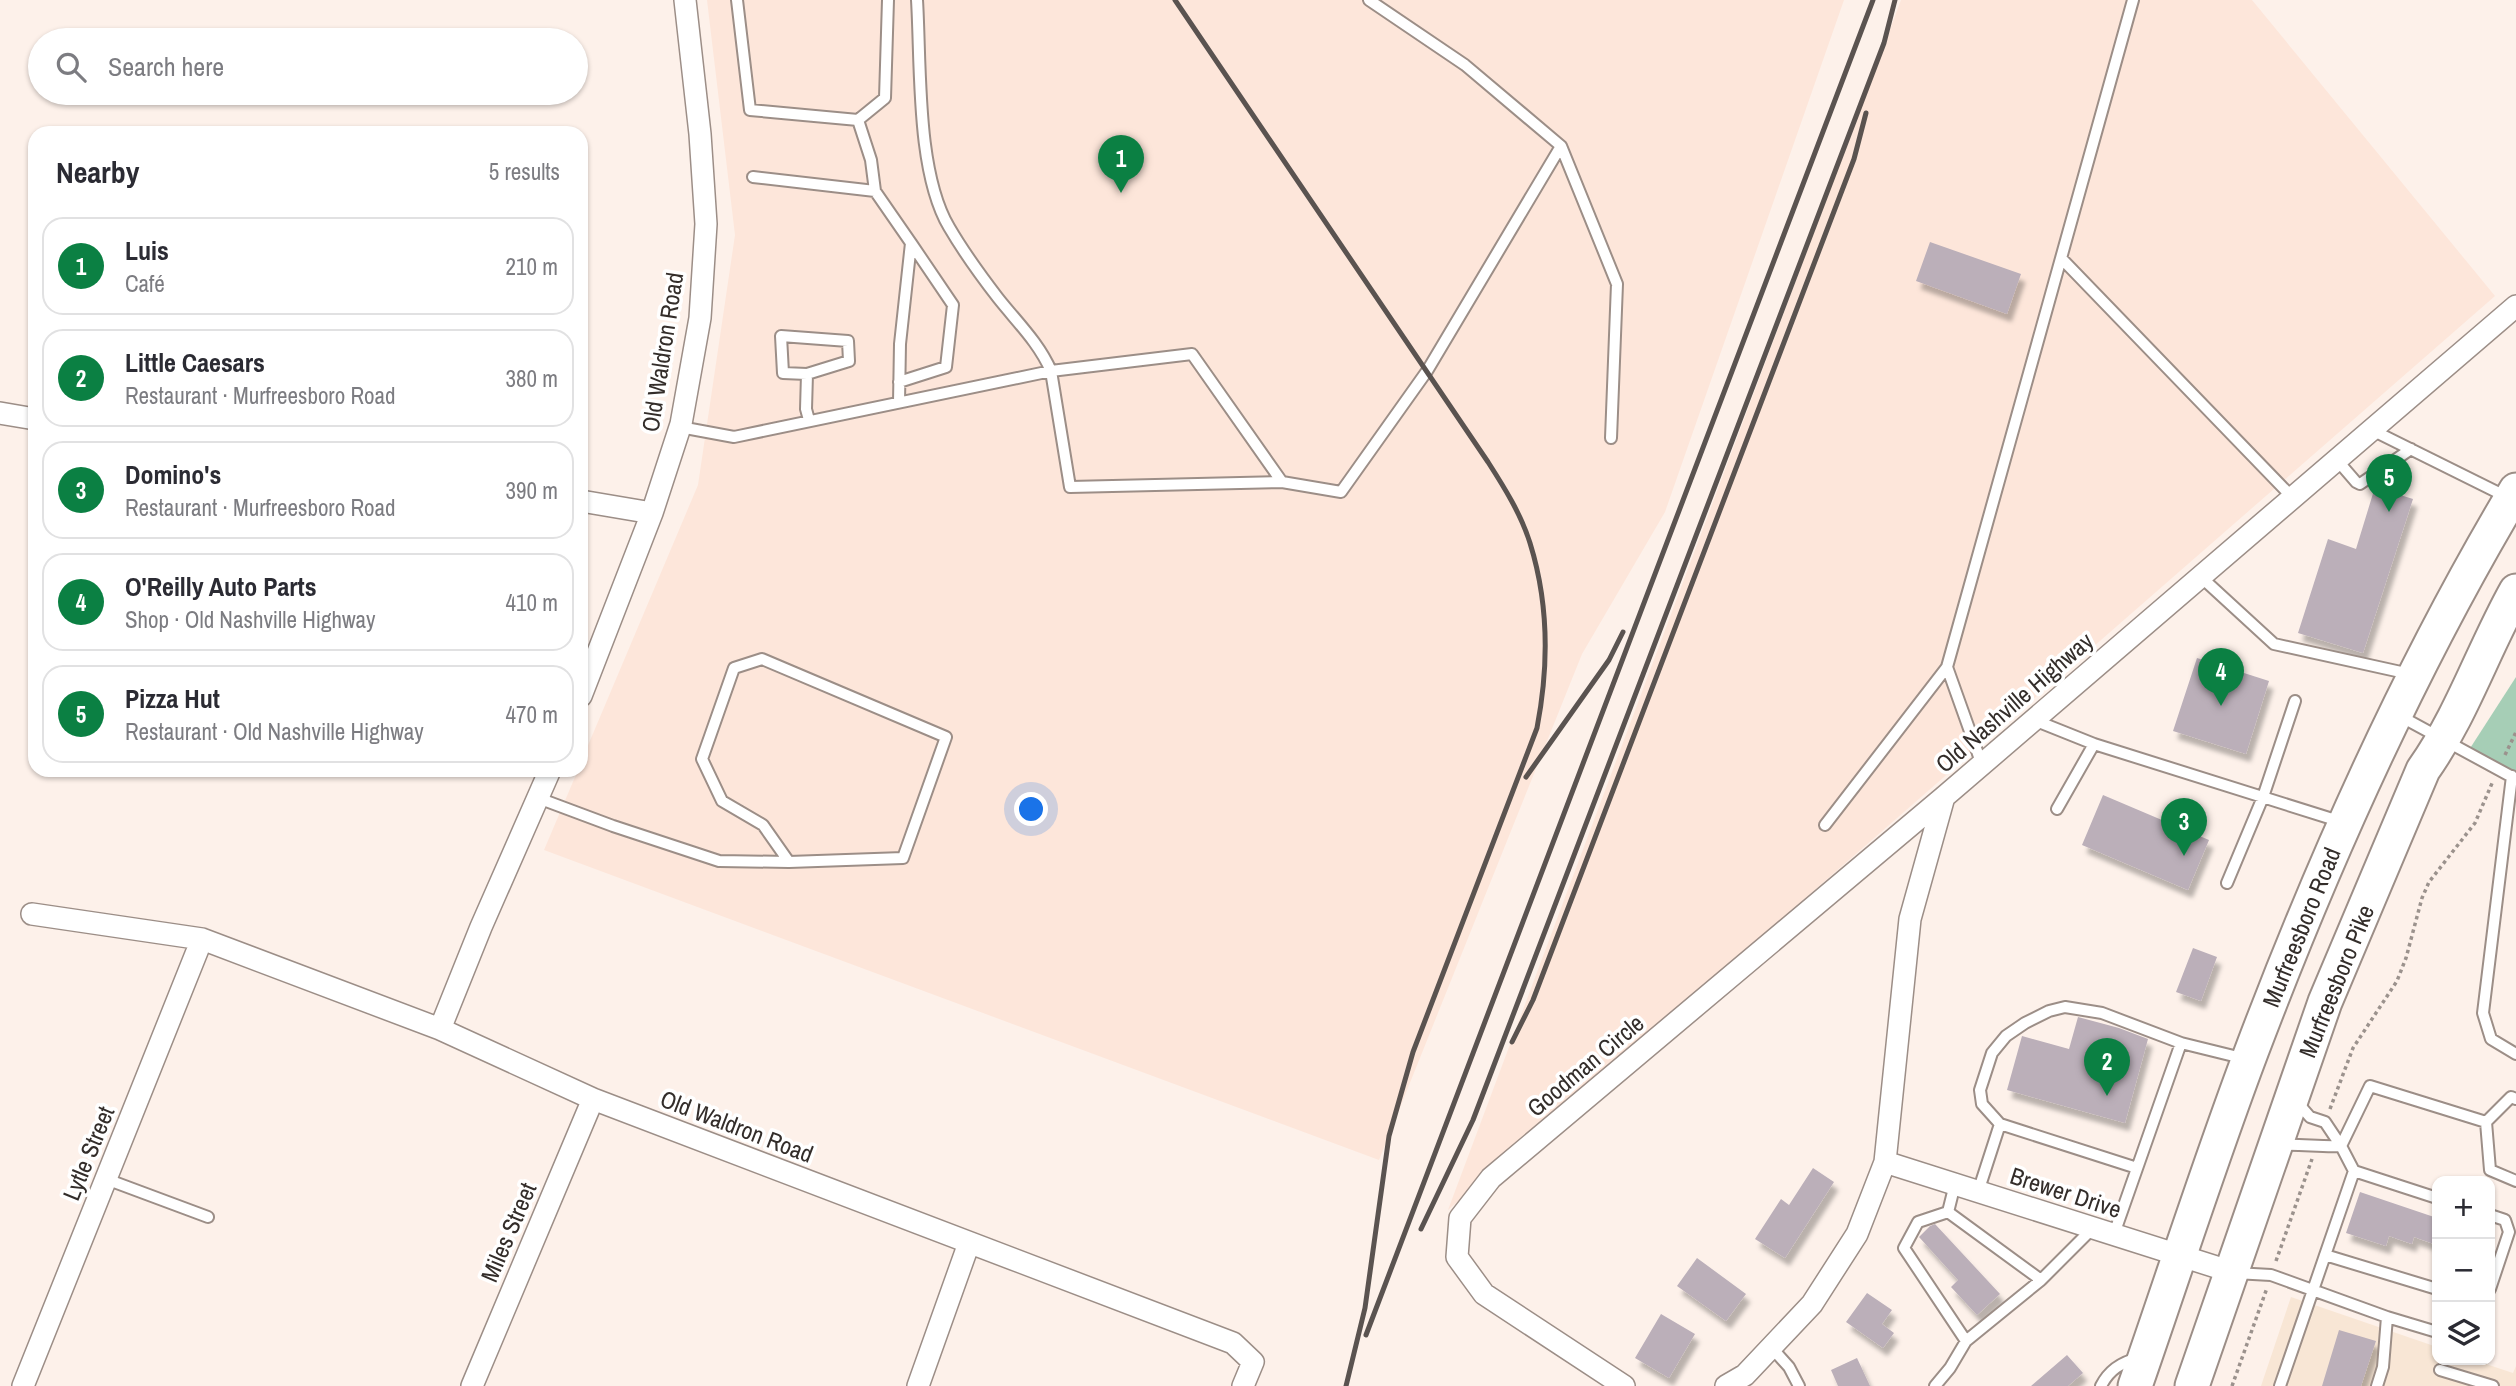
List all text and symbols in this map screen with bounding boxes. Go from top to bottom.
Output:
search box [28,28,588,105]
icon: search [52,48,90,86]
text: Search here [108,49,224,84]
pin: 1 [1098,135,1144,193]
text: Nearby [56,152,139,192]
text: 5 results [489,156,560,187]
text: Luis [125,233,169,268]
text: 1 [76,251,86,282]
text: 210 m [506,251,558,282]
text: Café [125,268,165,299]
street label: Old Waldron Road [634,270,690,434]
text: Little Caesars [125,345,265,380]
text: 2 [76,363,86,394]
text: 380 m [506,363,558,394]
text: Restaurant · Murfreesboro Road [125,380,395,411]
pin: 5 [2366,454,2412,512]
text: Domino's [125,457,221,492]
text: 3 [76,475,86,506]
text: 390 m [506,475,558,506]
text: Restaurant · Murfreesboro Road [125,492,395,523]
text: O'Reilly Auto Parts [125,569,317,604]
text: 4 [76,587,86,618]
text: 410 m [506,587,558,618]
text: Shop · Old Nashville Highway [125,604,376,635]
street label: Old Nashville Highway [1928,625,2100,779]
pin: 4 [2198,648,2244,706]
text: Pizza Hut [125,681,220,716]
text: 5 [76,699,86,730]
text: 470 m [506,699,558,730]
text: Restaurant · Old Nashville Highway [125,716,424,747]
your location [1014,792,1048,826]
pin: 3 [2161,798,2207,856]
street label: Murfreesboro Road [2254,842,2348,1012]
street label: Murfreesboro Pike [2291,900,2381,1062]
street label: Goodman Circle [1520,1007,1650,1123]
pin: 2 [2084,1038,2130,1096]
street label: Old Waldron Road [656,1082,818,1170]
street label: Lytle Street [55,1101,122,1205]
street label: Brewer Drive [2006,1159,2126,1225]
map controls [2432,1176,2495,1365]
button: + [2432,1176,2495,1239]
street label: Miles Street [473,1177,543,1287]
button: − [2432,1239,2495,1302]
button: layers [2432,1302,2495,1365]

